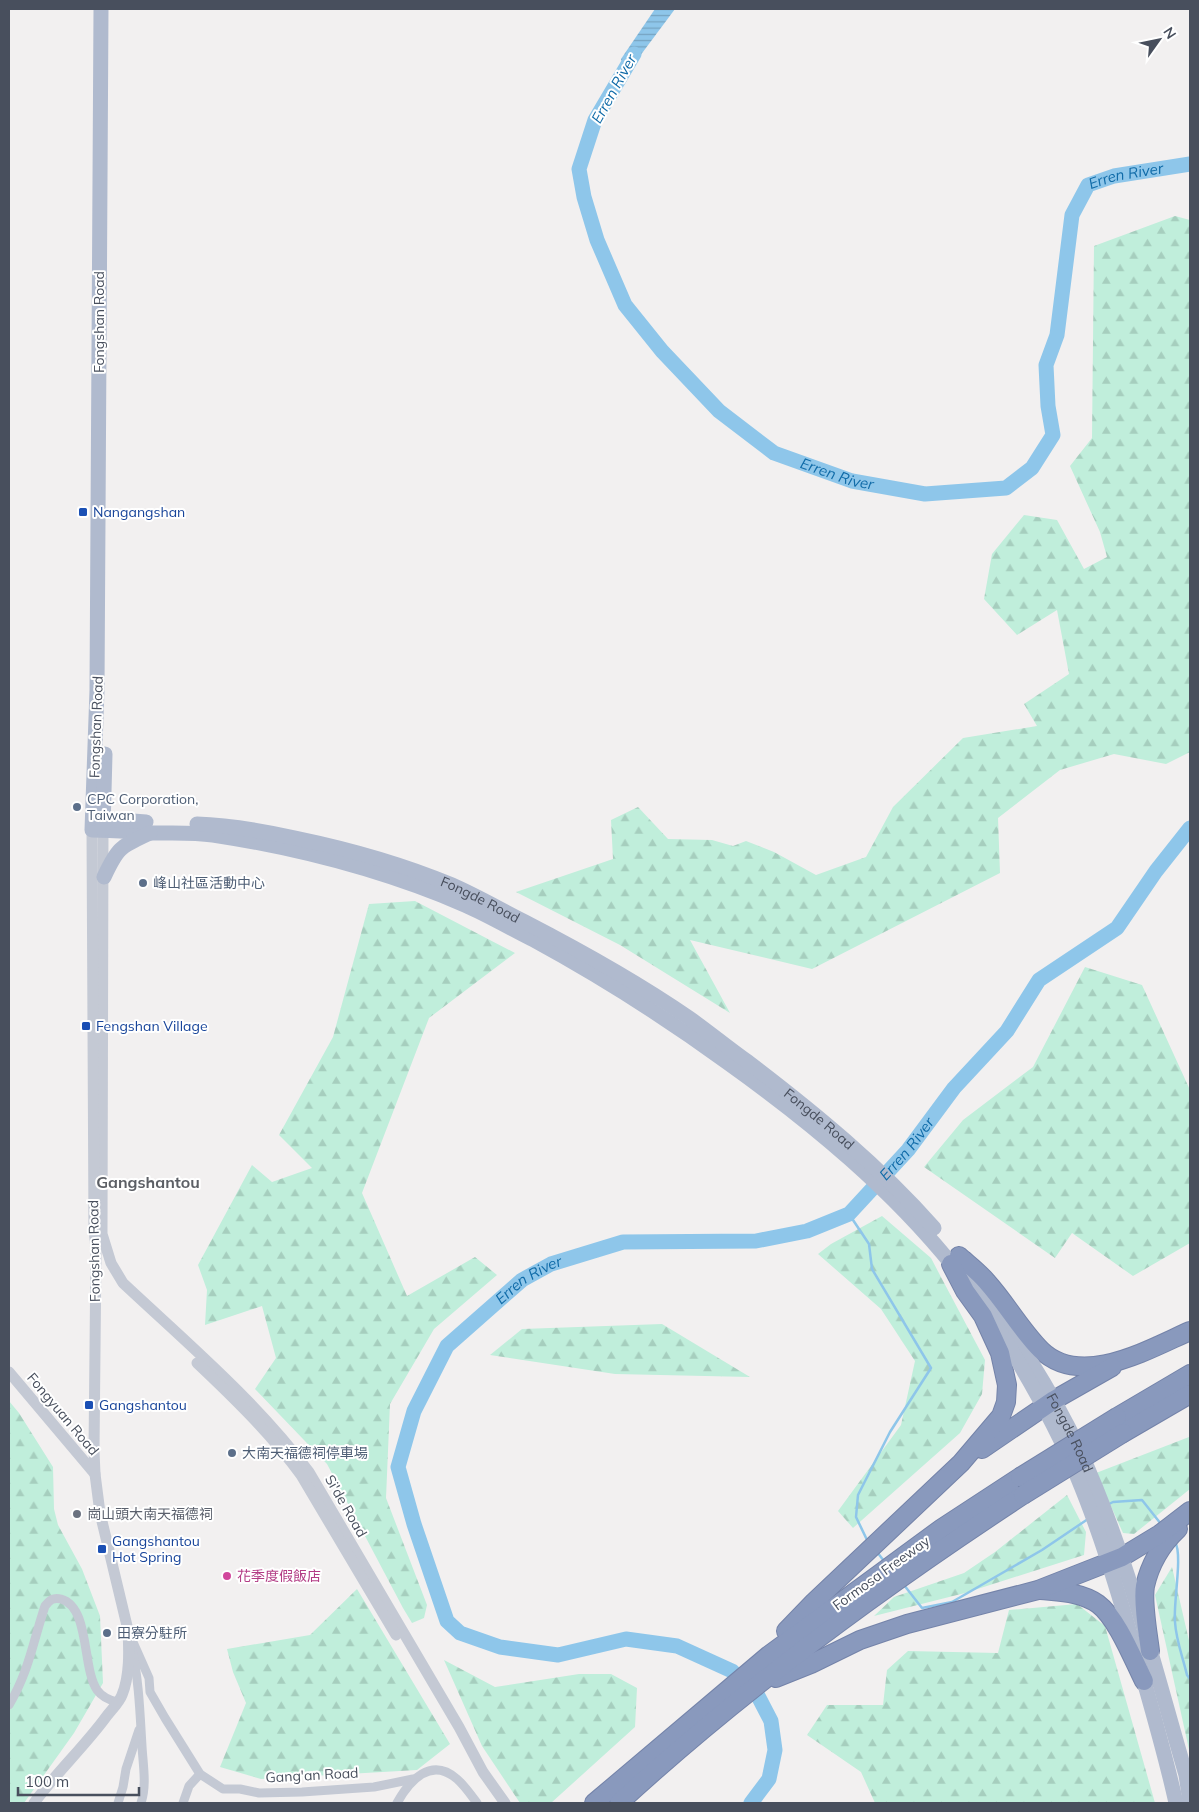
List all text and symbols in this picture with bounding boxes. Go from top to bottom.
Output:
north arrow [1134,15,1184,65]
text: N [1159,24,1180,42]
water label: Erren River [587,50,641,127]
water label: Erren River [1086,158,1165,193]
street label: Fongshan Road [90,271,108,373]
water label: Erren River [798,453,876,494]
place label: Nangangshan [93,503,185,521]
marker: Nangangshan [77,506,89,518]
street label: Fongshan Road [85,676,107,778]
place label: CPC Corporation, Taiwan [87,790,198,824]
marker: CPC Corporation, Taiwan [71,801,83,813]
street label: Fongde Road [438,872,523,927]
place label: 峰山社區活動中心 [153,874,265,892]
marker: 峰山社區活動中心 [137,877,149,889]
place label: Fengshan Village [96,1017,208,1035]
marker: Fengshan Village [80,1020,92,1032]
street label: Fongde Road [780,1084,858,1153]
water label: Erren River [875,1113,938,1184]
district label: Gangshantou [96,1172,200,1192]
street label: Fongshan Road [84,1200,104,1302]
water label: Erren River [491,1251,564,1308]
street label: Fongyuan Road [23,1369,103,1459]
street label: Fongde Road [1043,1390,1097,1475]
place label: Gangshantou [99,1396,187,1414]
marker: Gangshantou [83,1399,95,1411]
place label: 大南天福德祠停車場 [242,1444,368,1462]
marker: 大南天福德祠停車場 [226,1447,238,1459]
street label: Si'de Road [321,1472,371,1540]
place label: 崗山頭大南天福德祠 [87,1505,213,1523]
marker: 崗山頭大南天福德祠 [71,1508,83,1520]
street label: Formosa Freeway [829,1531,934,1614]
place label: Gangshantou Hot Spring [112,1532,200,1566]
marker: Gangshantou Hot Spring [96,1543,108,1555]
place label: 花季度假飯店 [237,1567,321,1585]
marker: 花季度假飯店 [221,1570,233,1582]
place label: 田寮分駐所 [117,1624,187,1642]
marker: 田寮分駐所 [101,1627,113,1639]
scale bar [18,1764,139,1796]
street label: Gang'an Road [265,1764,359,1786]
text: 100 m [25,1772,69,1791]

